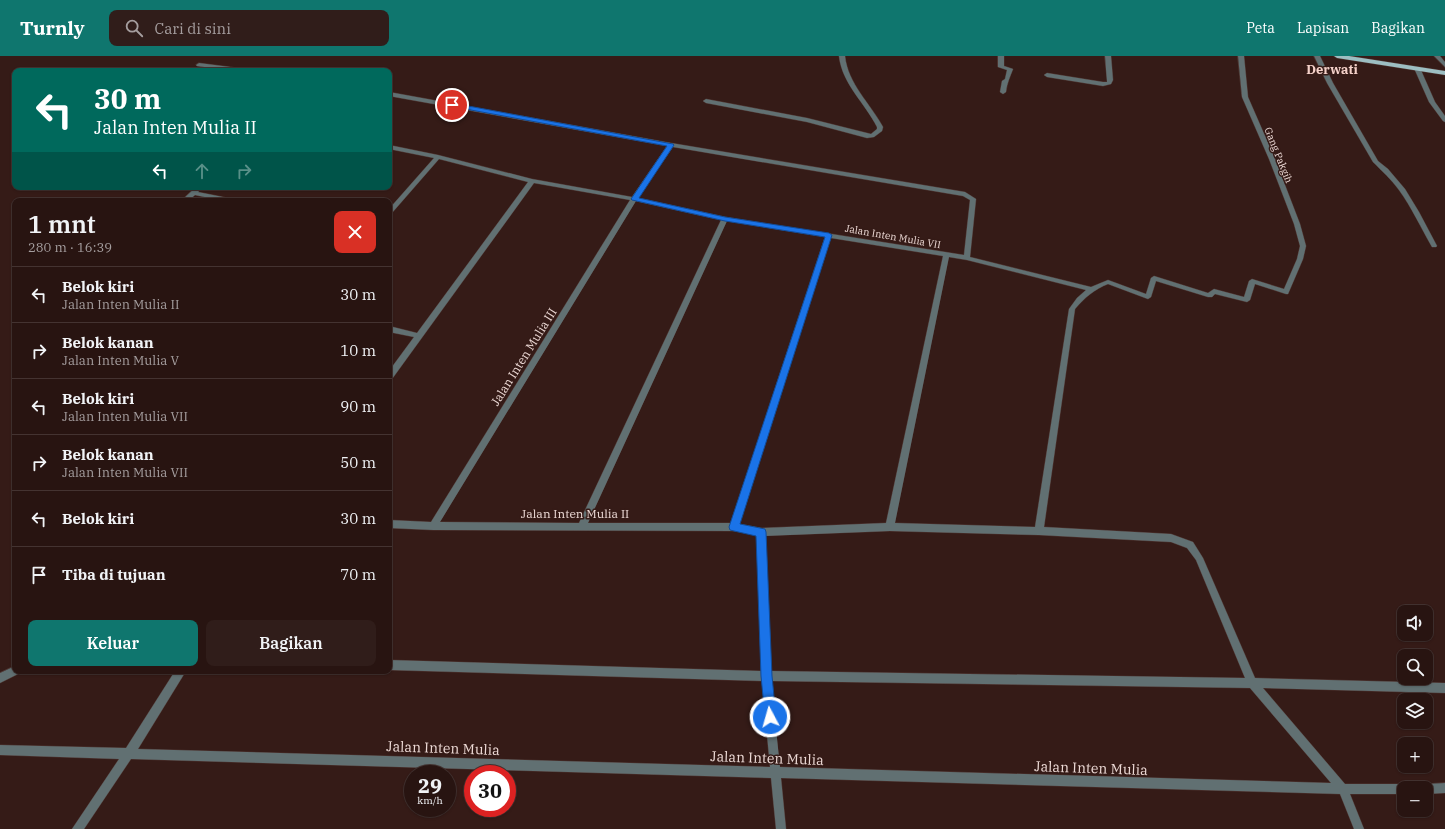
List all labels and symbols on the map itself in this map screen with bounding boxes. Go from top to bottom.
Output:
district label: Derwati [1306,61,1358,78]
pin [435,88,469,122]
street label: Gang Pakgih [1261,125,1296,185]
street label: Jalan Inten Mulia VII [844,222,942,251]
street label: Jalan Inten Mulia III [487,305,560,408]
street label: Jalan Inten Mulia II [521,506,629,521]
position arrow [749,696,791,738]
street label: Jalan Inten Mulia [386,737,500,759]
street label: Jalan Inten Mulia [710,747,824,769]
street label: Jalan Inten Mulia [1034,757,1148,779]
speed limit sign: 30 [464,765,516,817]

